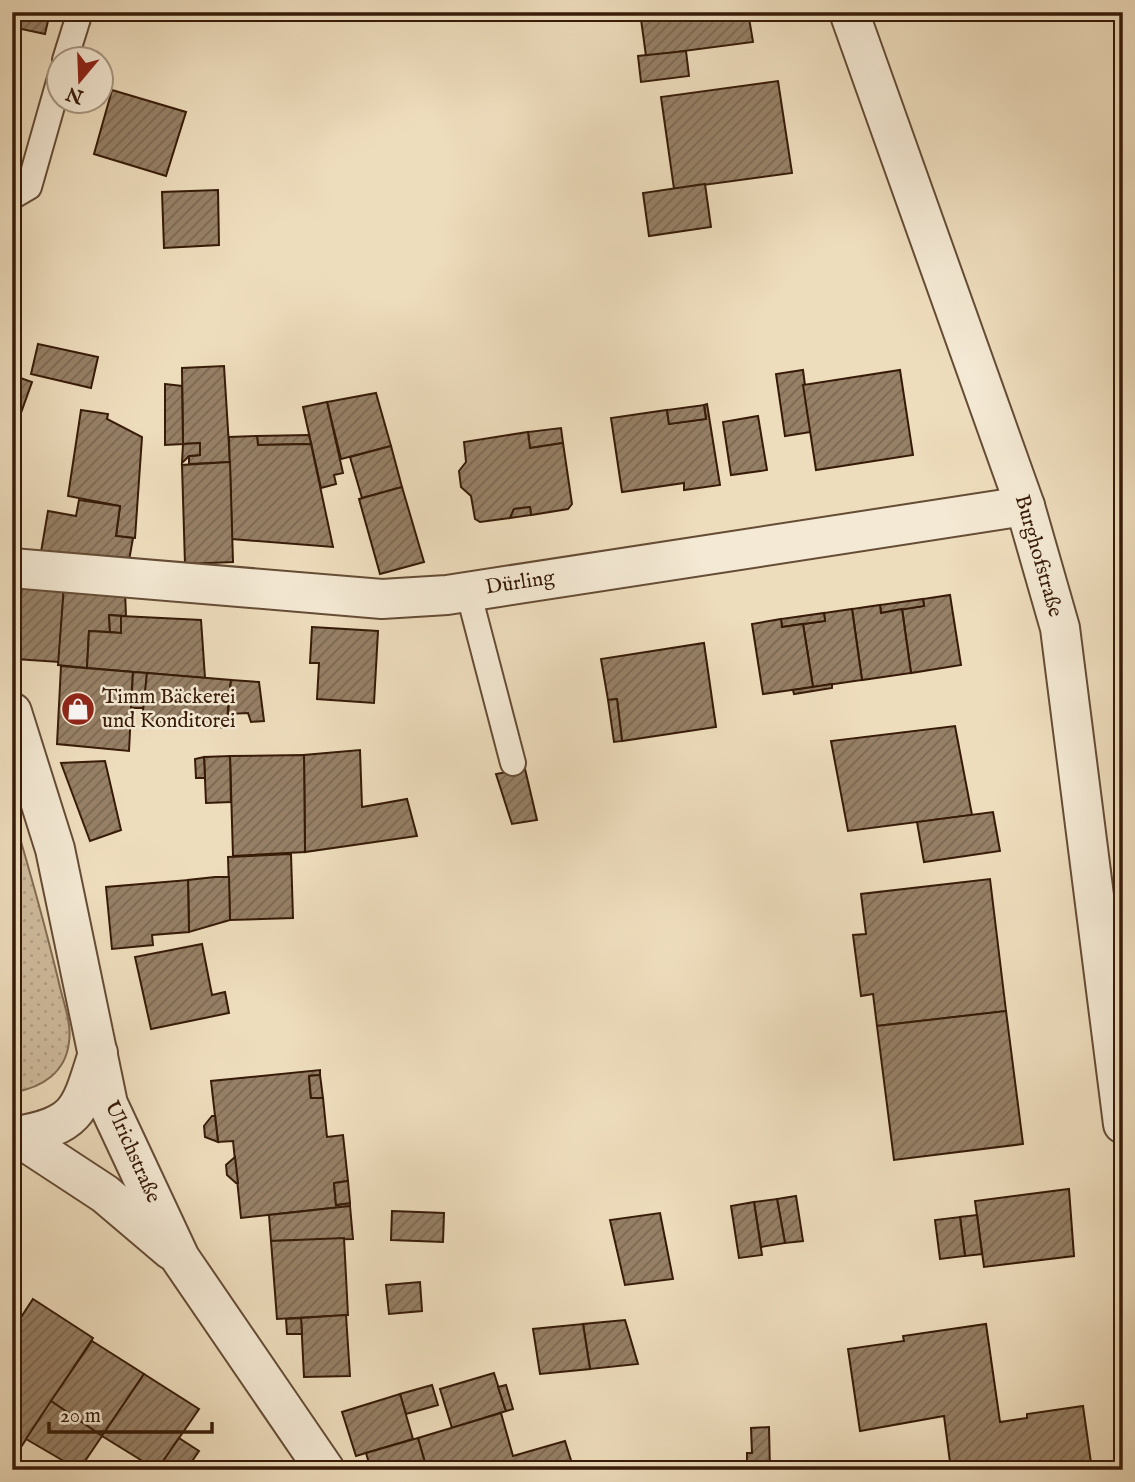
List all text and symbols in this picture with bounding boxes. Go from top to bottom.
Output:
north arrow [46,46,116,116]
text: N [63,80,88,109]
street label: Burghofstraße [1008,492,1068,620]
street label: Dürling [484,564,557,602]
place label: Timm Bäckerei und Konditorei [102,684,236,735]
shop icon: Timm Bäckerei und Konditorei [59,690,97,728]
street label: Ulrichstraße [98,1097,167,1208]
scale bar [49,1391,212,1435]
text: 20 m [60,1403,101,1430]

